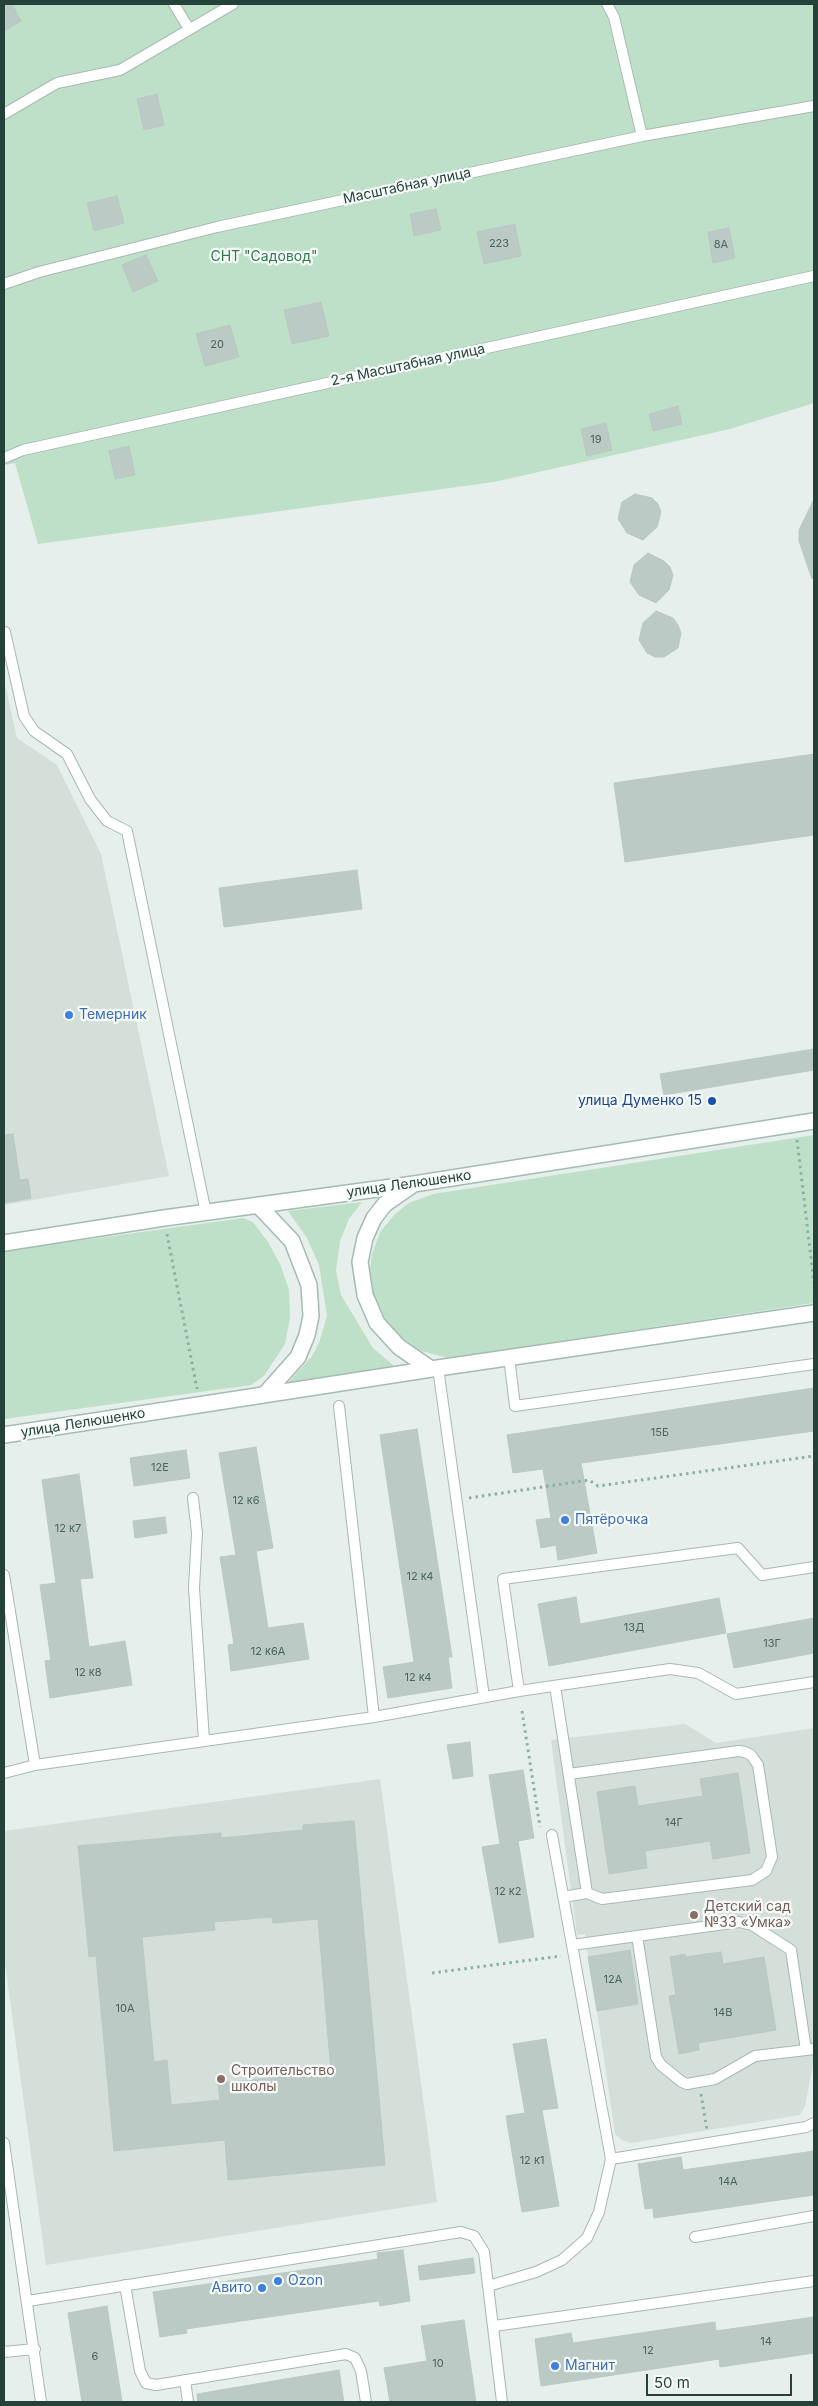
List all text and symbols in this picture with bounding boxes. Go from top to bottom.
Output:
street label: Масштабная улица [342,164,472,208]
house number: 223 [489,237,509,251]
house number: 8А [714,238,728,252]
park label: СНТ "Садовод" [210,249,318,265]
house number: 20 [210,338,224,352]
street label: 2-я Масштабная улица [329,340,487,390]
house number: 19 [590,433,602,447]
place label: Темерник [79,1007,147,1023]
marker: Темерник [63,1009,75,1021]
place label: улица Думенко 15 [578,1093,702,1109]
marker: улица Думенко 15 [706,1095,718,1107]
street label: улица Лелюшенко [346,1167,472,1201]
street label: улица Лелюшенко [20,1405,146,1441]
house number: 15Б [651,1426,669,1440]
house number: 12Е [151,1461,169,1475]
house number: 12 к6 [232,1494,260,1508]
place label: Пятёрочка [575,1512,648,1528]
marker: Пятёрочка [559,1514,571,1526]
house number: 12 к7 [55,1522,81,1536]
house number: 12 к4 [407,1570,433,1584]
house number: 13Д [624,1621,644,1635]
house number: 13Г [763,1637,781,1651]
house number: 12 к6А [251,1645,285,1659]
house number: 12 к8 [74,1666,102,1680]
house number: 12 к4 [405,1671,431,1685]
house number: 14Г [665,1816,683,1830]
house number: 12 к2 [495,1885,521,1899]
place label: Детский сад №33 «Умка» [704,1899,791,1931]
marker: Детский сад №33 «Умка» [688,1909,700,1921]
house number: 12А [604,1973,622,1987]
house number: 10А [115,2002,135,2016]
house number: 14В [714,2006,732,2020]
place label: Строительство школы [231,2063,335,2096]
marker: Строительство школы [215,2073,227,2085]
house number: 12 к1 [520,2154,544,2168]
house number: 14А [718,2175,738,2189]
place label: Ozon [288,2273,323,2289]
marker: Ozon [272,2275,284,2287]
place label: Авито [211,2280,252,2296]
marker: Авито [256,2282,268,2294]
house number: 14 [760,2335,772,2349]
house number: 12 [642,2344,654,2358]
house number: 6 [92,2350,98,2364]
house number: 10 [432,2357,444,2371]
place label: Магнит [565,2358,615,2374]
marker: Магнит [549,2360,561,2372]
scale bar [648,2364,794,2396]
text: 50 m [654,2373,690,2392]

